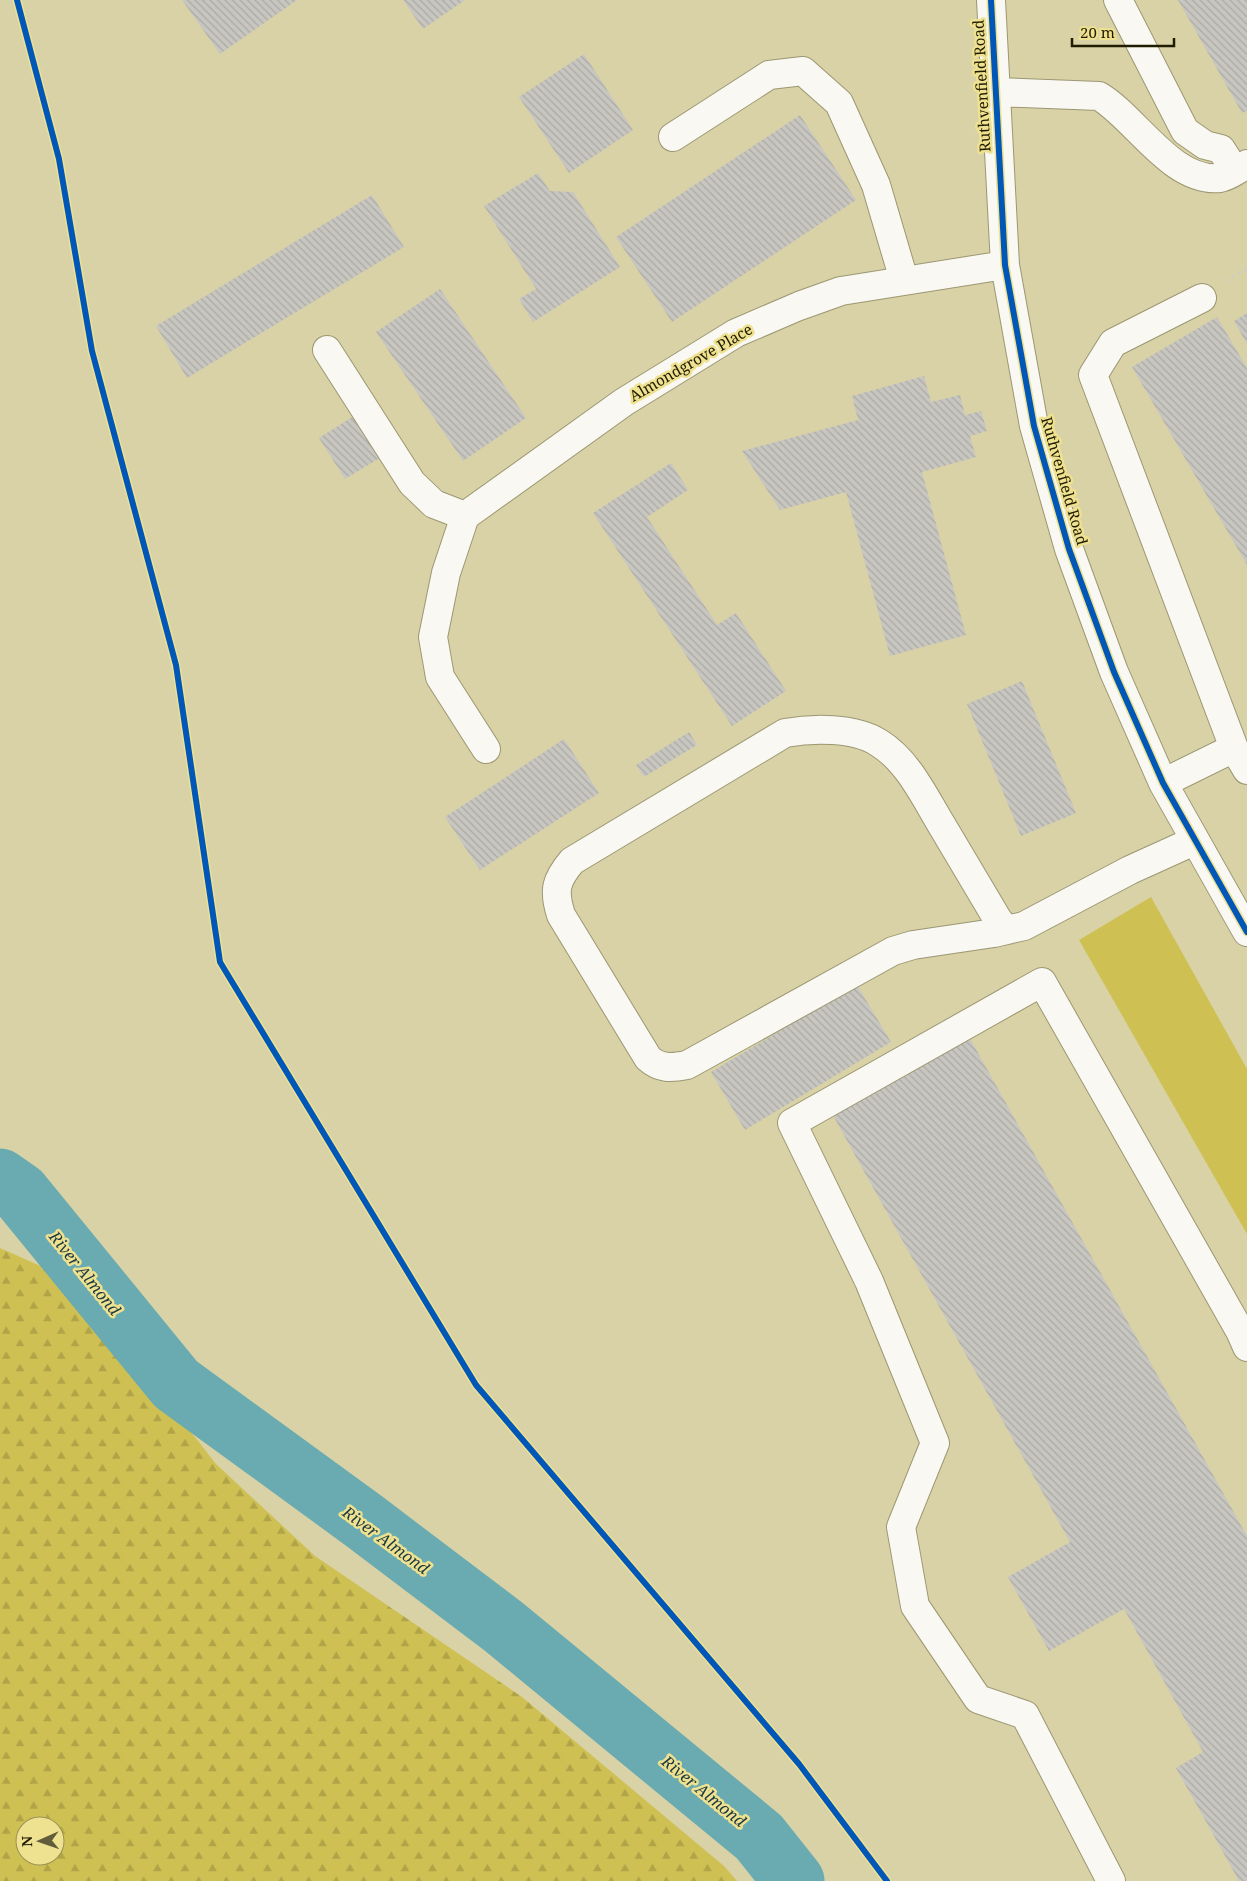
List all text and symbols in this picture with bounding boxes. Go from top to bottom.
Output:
scale bar [1072,15,1174,47]
street label: Ruthvenfield Road [968,19,994,153]
text: 20 m [1080,22,1115,42]
street label: Almondgrove Place [625,319,756,406]
street label: Ruthvenfield Road [1037,414,1093,547]
water label: River Almond [44,1226,126,1320]
water label: River Almond [337,1500,434,1579]
water label: River Almond [657,1750,751,1832]
north arrow [15,1816,65,1866]
text: N [17,1836,36,1847]

